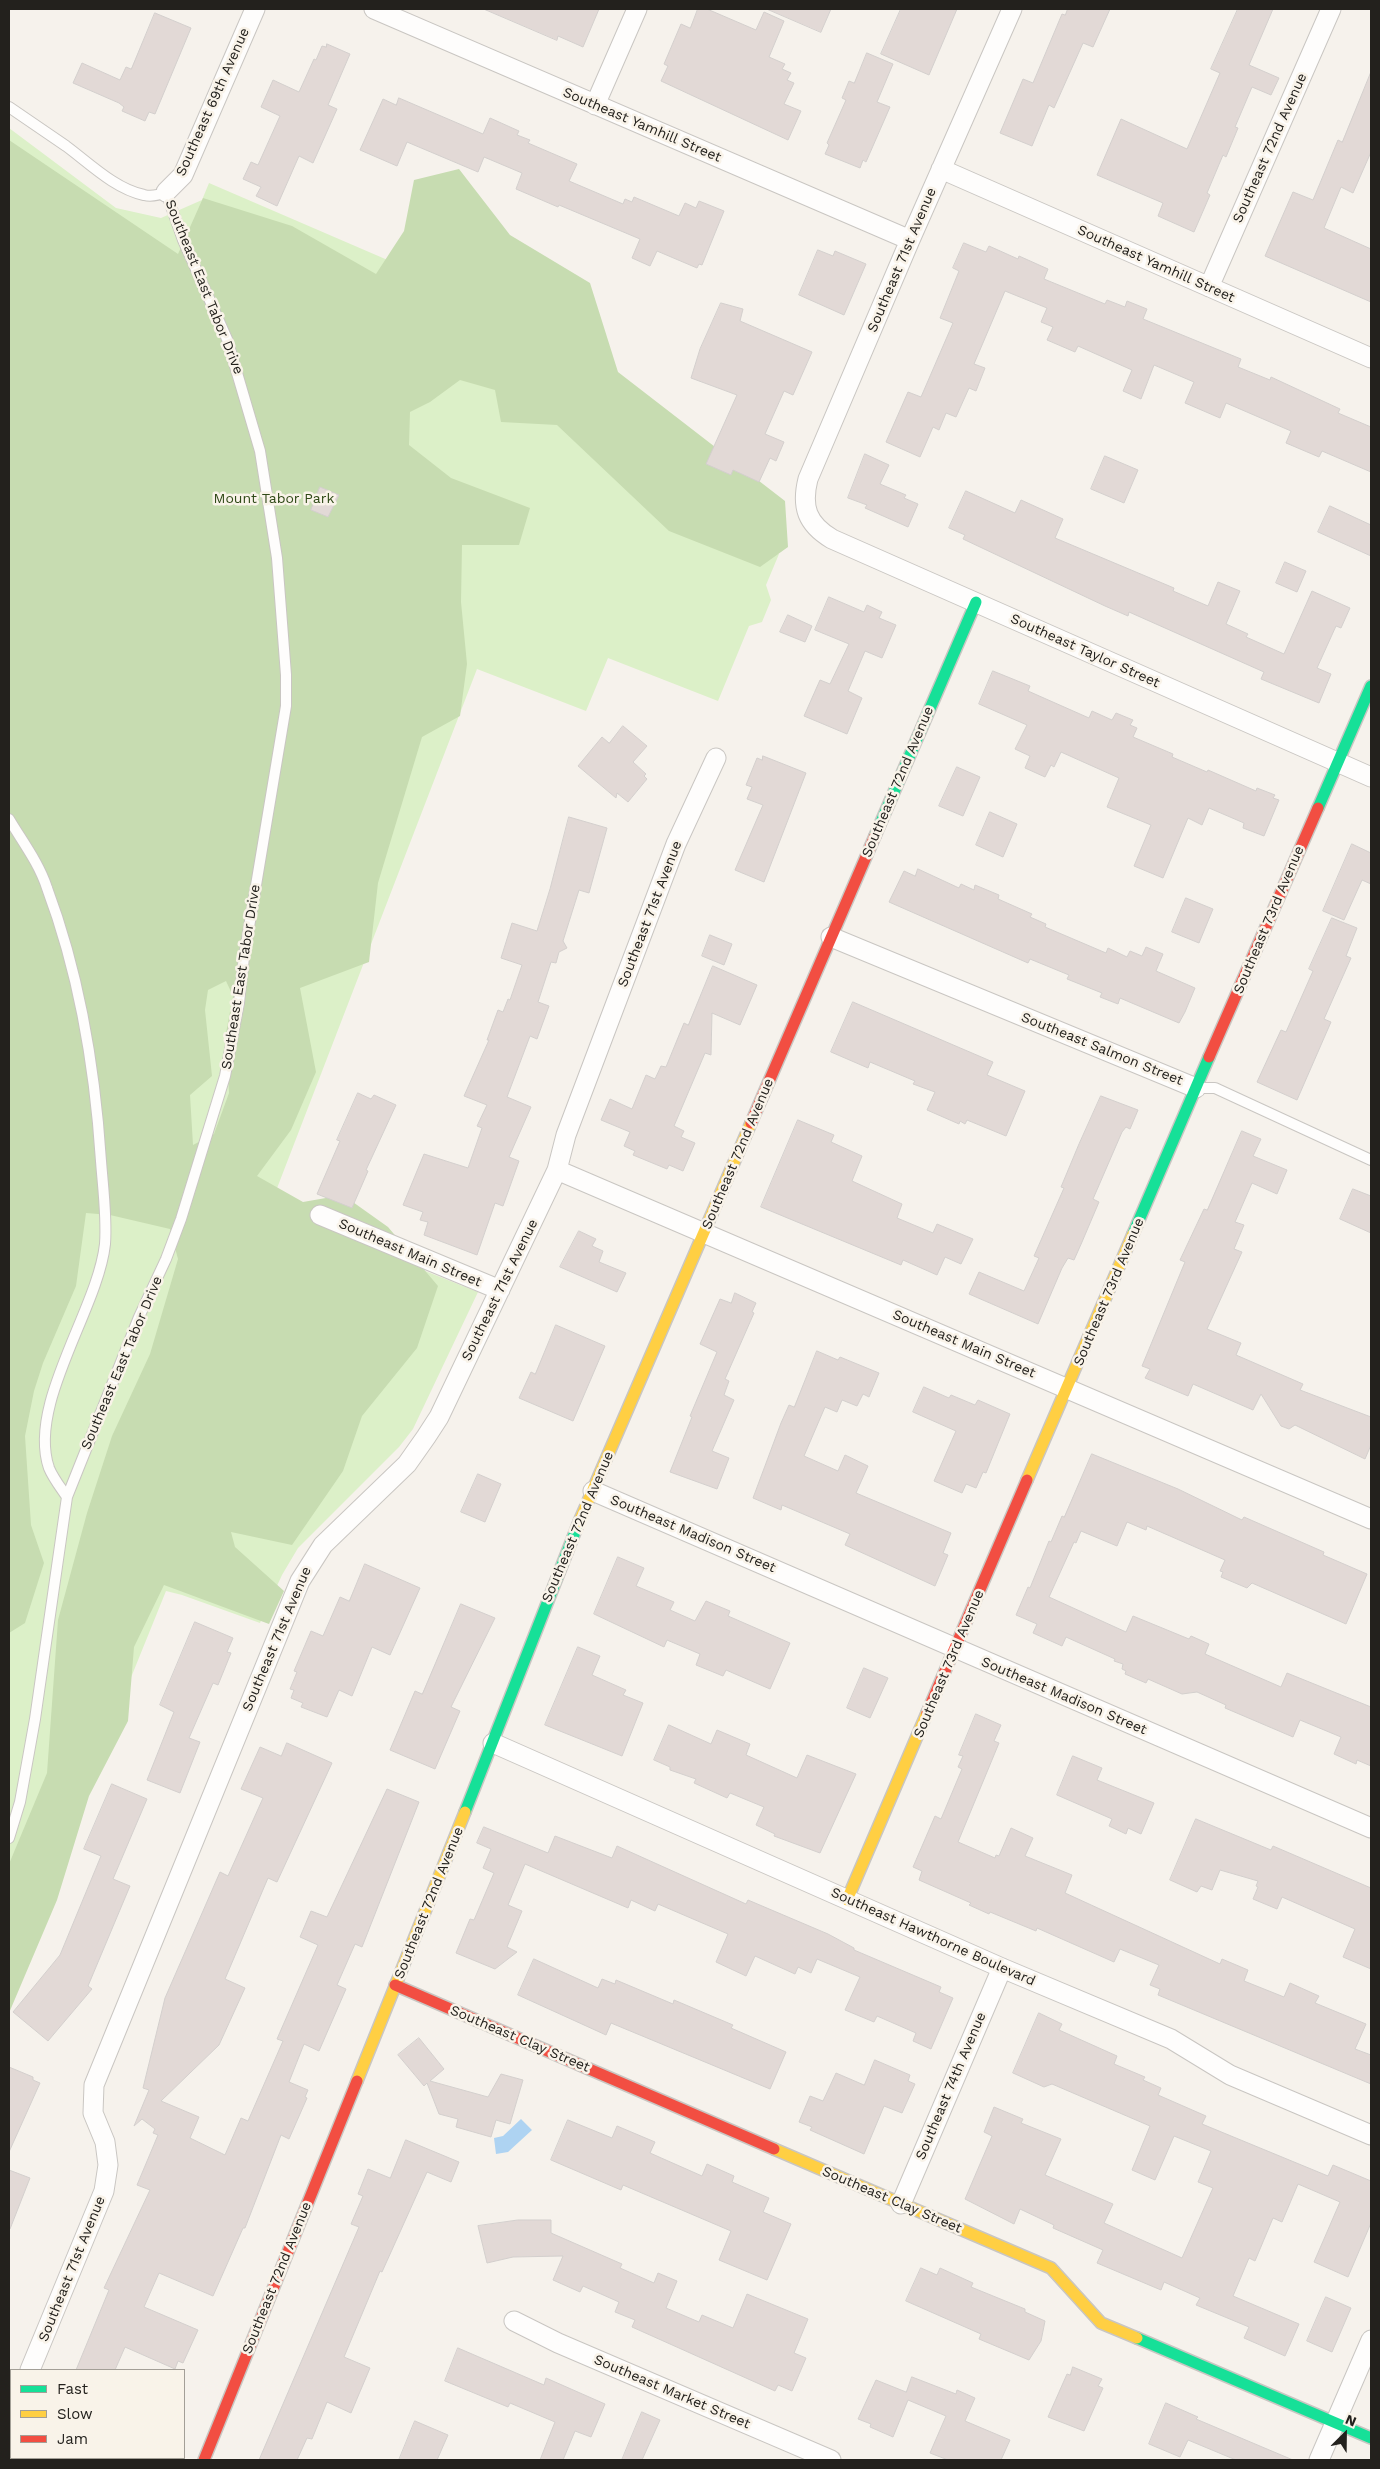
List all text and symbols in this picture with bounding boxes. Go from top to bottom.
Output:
street label: Southeast 69th Avenue [173,25,253,179]
street label: Southeast 72nd Avenue [1229,70,1311,226]
street label: Southeast Yamhill Street [560,84,724,166]
street label: Southeast 71st Avenue [864,185,940,335]
street label: Southeast East Tabor Drive [161,197,247,377]
street label: Southeast Yamhill Street [1075,222,1237,306]
park label: Mount Tabor Park [214,491,334,507]
street label: Southeast Taylor Street [1008,610,1162,692]
street label: Southeast 72nd Avenue [859,704,937,860]
street label: Southeast 71st Avenue [614,838,686,990]
street label: Southeast 73rd Avenue [1230,843,1308,997]
street label: Southeast East Tabor Drive [218,883,264,1071]
street label: Southeast Salmon Street [1019,1009,1185,1089]
street label: Southeast 72nd Avenue [699,1076,777,1232]
street label: Southeast Main Street [336,1215,484,1291]
street label: Southeast 73rd Avenue [1070,1215,1148,1369]
street label: Southeast 71st Avenue [458,1216,542,1364]
street label: Southeast East Tabor Drive [78,1274,166,1452]
street label: Southeast Main Street [890,1306,1038,1382]
street label: Southeast 72nd Avenue [539,1449,617,1605]
street label: Southeast Madison Street [608,1491,778,1577]
street label: Southeast 71st Avenue [239,1564,315,1714]
street label: Southeast 73rd Avenue [910,1587,988,1741]
street label: Southeast Madison Street [979,1653,1149,1739]
street label: Southeast 72nd Avenue [391,1825,467,1981]
street label: Southeast Hawthorne Boulevard [828,1884,1038,1990]
street label: Southeast Clay Street [448,2002,592,2076]
street label: Southeast 74th Avenue [912,2010,990,2162]
street label: Southeast Clay Street [820,2163,964,2237]
street label: Southeast 71st Avenue [35,2194,109,2344]
street label: Southeast 72nd Avenue [239,2200,315,2356]
street label: Southeast Market Street [591,2351,753,2433]
legend [10,2369,185,2459]
text: Fast [57,2380,88,2398]
text: Slow [57,2405,93,2423]
north arrow [1320,2409,1370,2459]
text: N [1343,2411,1359,2430]
text: Jam [57,2430,88,2448]

